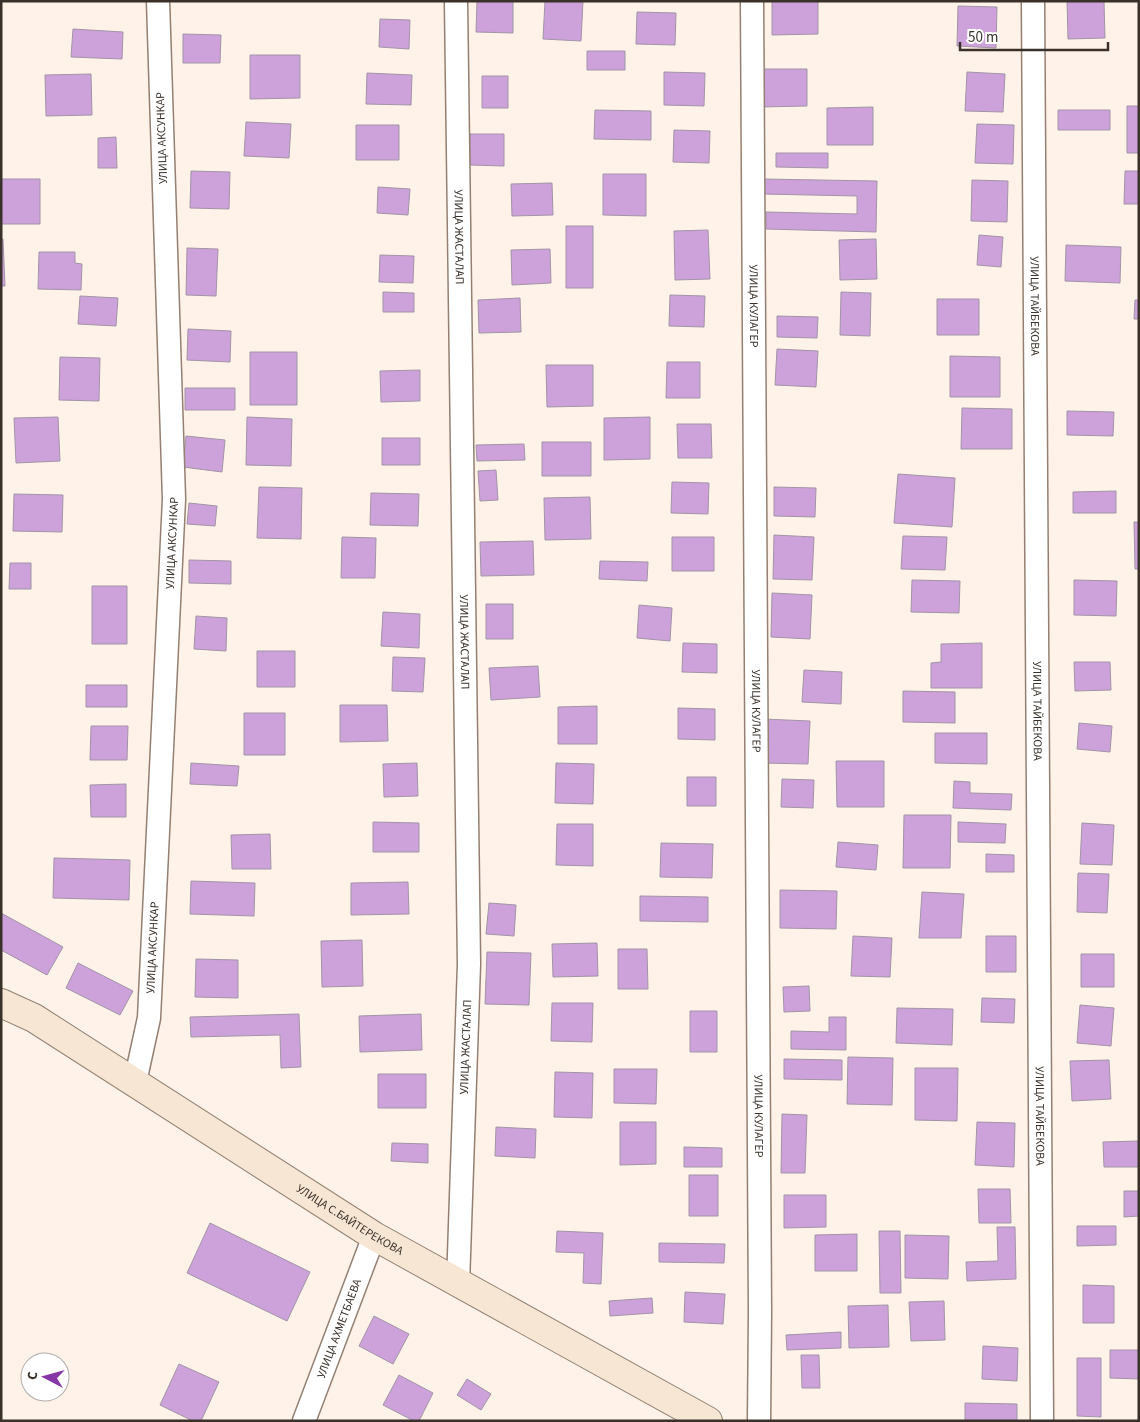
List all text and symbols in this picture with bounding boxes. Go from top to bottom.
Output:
scale bar [960,20,1108,52]
text: 50 m [968,27,998,48]
street label: УЛИЦА АКСУНКАР [152,92,172,184]
street label: УЛИЦА ЖАСТАЛАП [450,189,468,285]
street label: УЛИЦА ТАЙБЕКОВА [1026,256,1044,356]
street label: УЛИЦА КУЛАГЕР [745,264,763,348]
street label: УЛИЦА АКСУНКАР [161,496,183,589]
street label: УЛИЦА ЖАСТАЛАП [456,594,474,690]
street label: УЛИЦА ТАЙБЕКОВА [1029,661,1046,761]
street label: УЛИЦА КУЛАГЕР [748,669,765,753]
street label: УЛИЦА АКСУНКАР [142,901,163,994]
street label: УЛИЦА ЖАСТАЛАП [456,999,476,1095]
street label: УЛИЦА ТАЙБЕКОВА [1031,1066,1049,1166]
street label: УЛИЦА КУЛАГЕР [750,1074,768,1158]
street label: УЛИЦА С.БАЙТЕРЕКОВА [293,1180,407,1259]
street label: УЛИЦА АХМЕТБАЕВА [312,1276,366,1381]
north arrow [20,1352,70,1402]
text: С [23,1371,43,1381]

